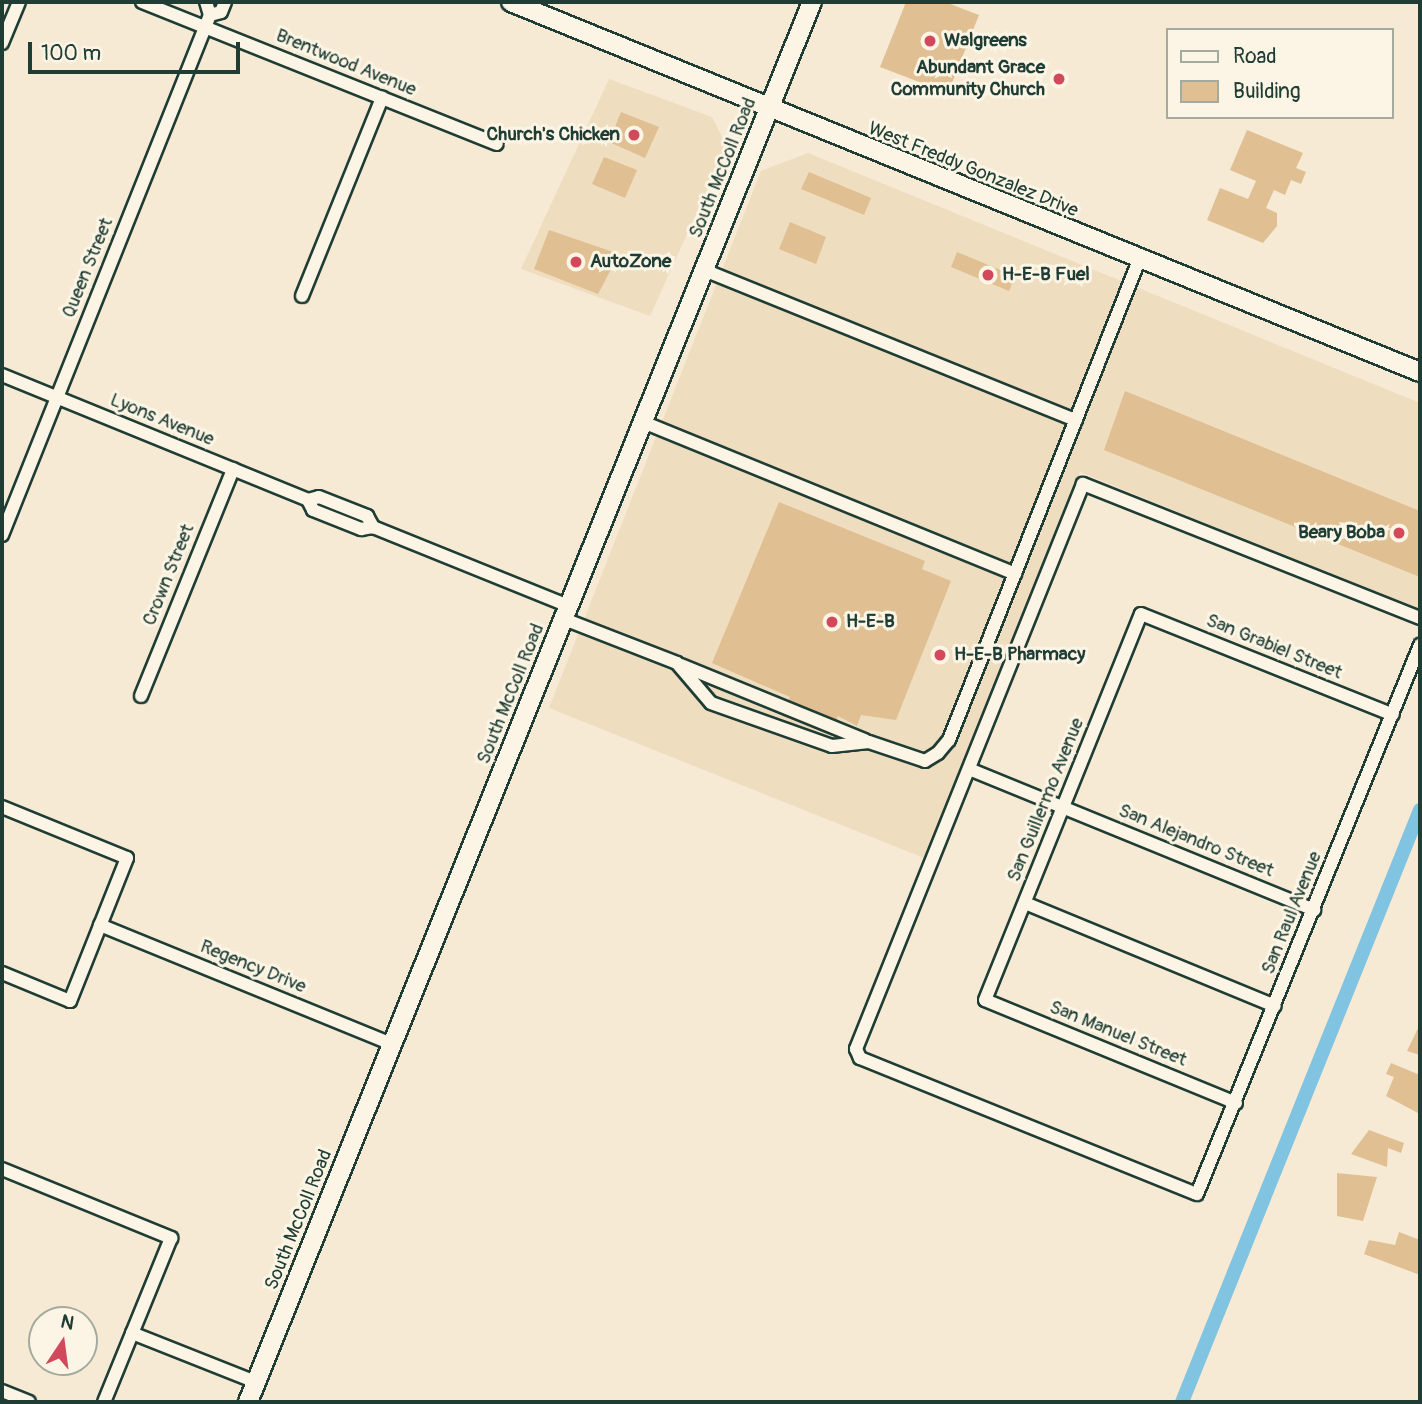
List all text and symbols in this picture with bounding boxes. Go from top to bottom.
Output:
street label: Brentwood Avenue [272,24,420,102]
scale bar [32,28,243,72]
legend [1166,28,1394,119]
place label: Walgreens [944,30,1027,52]
marker: Walgreens [922,33,938,49]
text: 100 m [41,40,101,67]
text: Road [1233,43,1277,70]
place label: Abundant Grace Community Church [891,57,1045,101]
marker: Abundant Grace Community Church [1051,71,1067,87]
text: Building [1233,78,1300,105]
street label: South McColl Road [684,95,762,241]
street label: West Freddy Gonzalez Drive [865,117,1081,223]
place label: Church's Chicken [487,124,620,146]
marker: Church's Chicken [626,127,642,143]
street label: Queen Street [58,215,118,321]
place label: AutoZone [590,251,671,273]
marker: AutoZone [568,254,584,270]
place label: H-E-B Fuel [1002,264,1090,286]
marker: H-E-B Fuel [980,267,996,283]
street label: Lyons Avenue [107,389,217,451]
street label: Crown Street [138,521,200,629]
place label: Beary Boba [1298,522,1385,544]
marker: Beary Boba [1391,525,1407,541]
street label: San Grabiel Street [1203,609,1345,685]
place label: H-E-B [846,611,895,633]
marker: H-E-B [824,614,840,630]
street label: South McColl Road [472,621,550,767]
place label: H-E-B Pharmacy [954,644,1085,666]
marker: H-E-B Pharmacy [932,647,948,663]
street label: San Guillermo Avenue [1003,715,1089,885]
street label: San Alejandro Street [1115,799,1277,883]
street label: San Raul Avenue [1257,848,1327,978]
street label: Regency Drive [197,935,309,999]
street label: San Manuel Street [1046,996,1190,1072]
street label: South McColl Road [260,1147,338,1293]
north arrow [28,1306,98,1376]
text: N [58,1309,76,1336]

